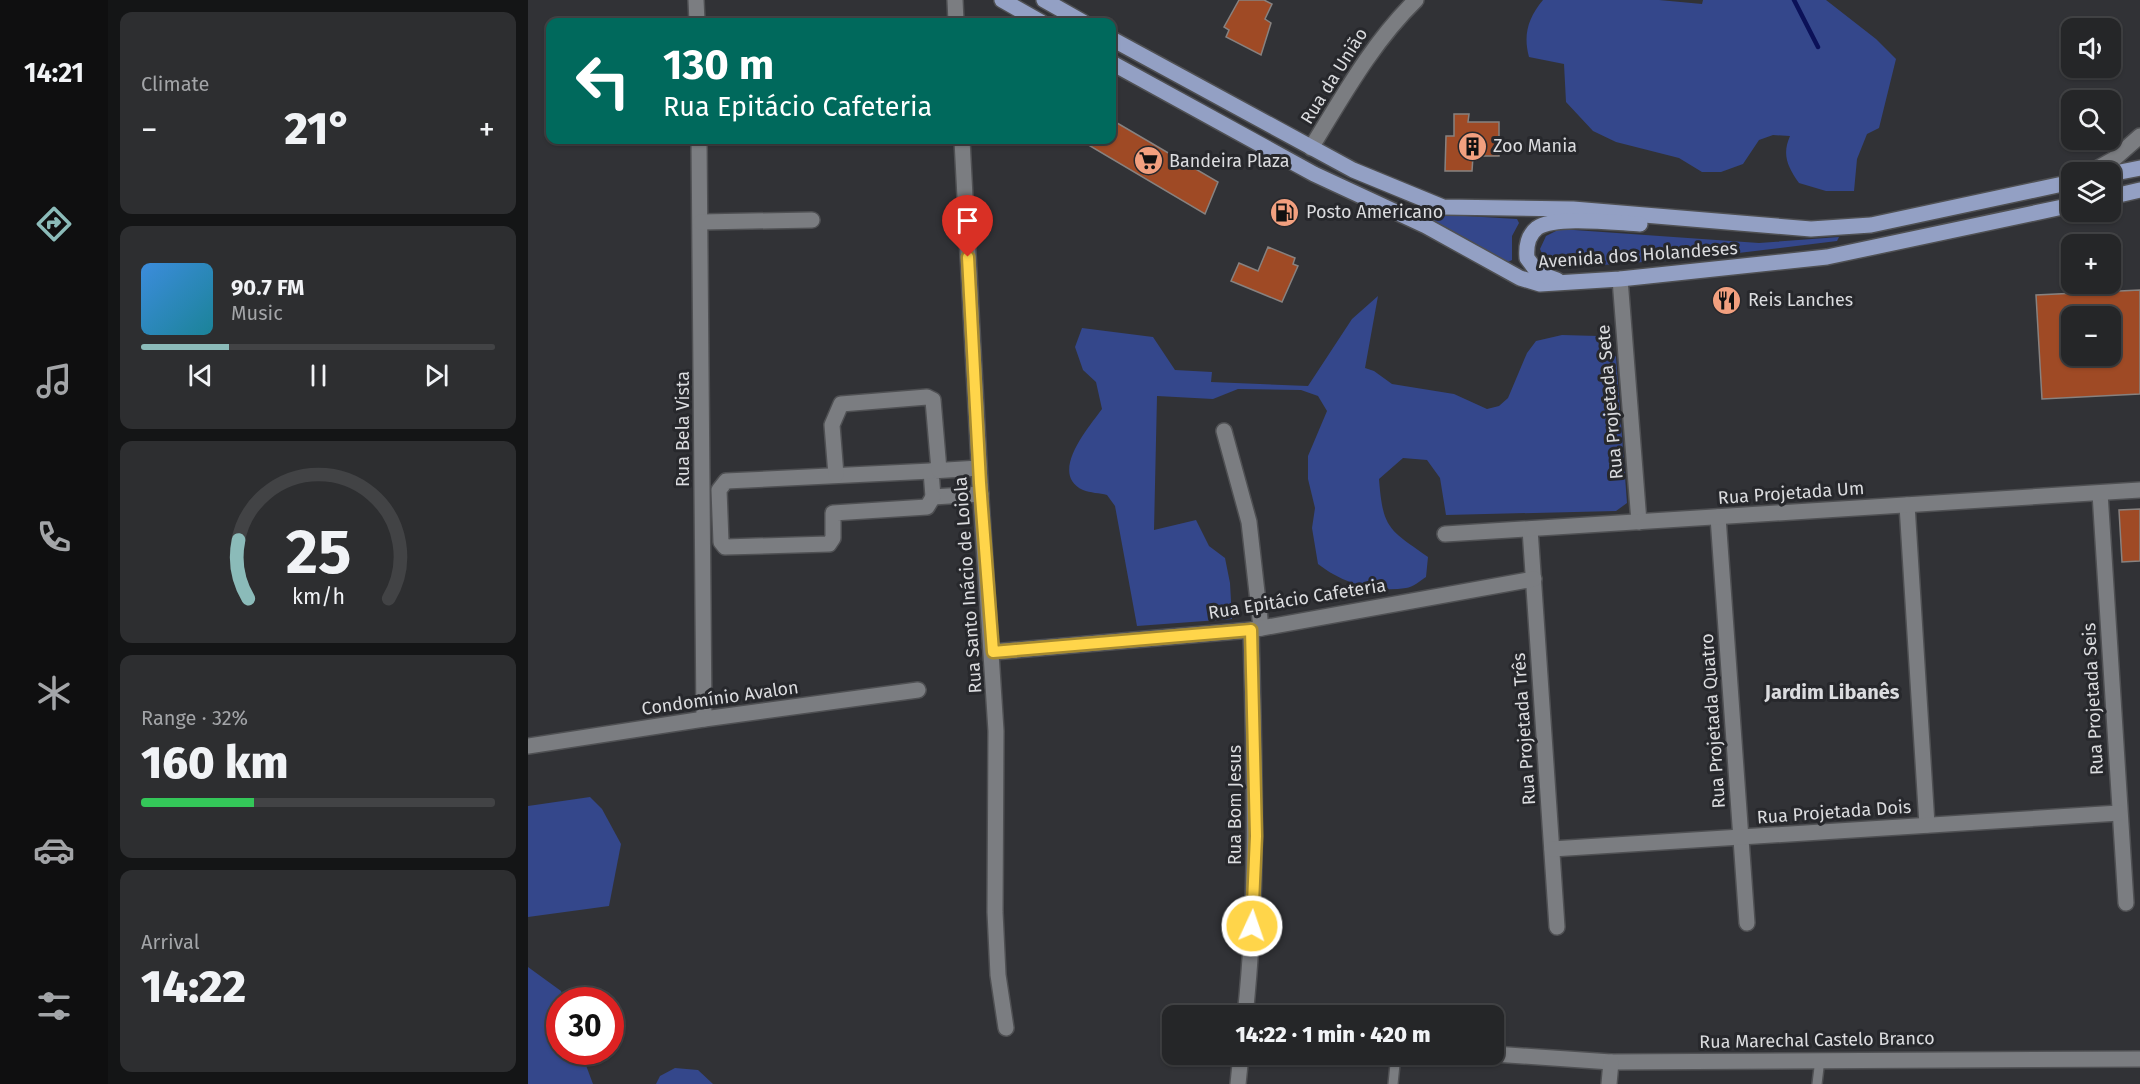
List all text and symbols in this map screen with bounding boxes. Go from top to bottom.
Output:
map controls [2061,18,2121,366]
button: sound [2061,18,2121,78]
street label: Rua da União [1296,24,1372,128]
text: 130 m [663,40,774,90]
icon: left [564,42,642,120]
text: 14:21 [24,57,84,89]
text: Climate [141,72,209,96]
button: search [2061,90,2121,150]
text: Rua Epitácio Cafeteria [663,91,932,123]
text: 21° [284,102,352,156]
text: − [141,110,158,150]
text: + [479,110,495,150]
building icon: Zoo Mania [1456,130,1488,162]
place label: Zoo Mania [1493,135,1577,157]
supermarket icon: Bandeira Plaza [1132,145,1164,177]
place label: Bandeira Plaza [1169,150,1289,172]
button: layers [2061,162,2121,222]
pin [942,195,993,257]
fuel station icon: Posto Americano [1269,196,1301,228]
place label: Posto Americano [1306,201,1443,223]
icon: directions [33,203,75,245]
icon: arrive [951,204,984,237]
button: + [2061,234,2121,294]
street label: Avenida dos Holandeses [1538,237,1738,273]
text: 90.7 FM [231,274,304,301]
restaurant icon: Reis Lanches [1711,284,1743,316]
place label: Reis Lanches [1748,289,1853,311]
text: Music [231,301,283,325]
button: − [2061,306,2121,366]
street label: Rua Projetada Sete [1592,324,1628,480]
icon: previous [184,359,217,392]
icon: pause [302,359,335,392]
icon: next [420,359,453,392]
icon: music [33,360,75,402]
street label: Rua Bela Vista [672,371,694,487]
street label: Rua Santo Inácio de Loiola [949,476,987,694]
street label: Rua Projetada Um [1717,477,1865,509]
text: 25 [285,515,351,590]
icon: phone [33,516,75,558]
street label: Rua Epitácio Cafeteria [1207,574,1387,624]
text: km/h [291,584,345,610]
street label: Rua Projetada Seis [2078,622,2108,776]
street label: Rua Projetada Quatro [1696,633,1730,809]
street label: Rua Projetada Três [1508,652,1540,806]
icon: climate [33,672,75,714]
street label: Condomínio Avalon [640,676,800,720]
district label: Jardim Libanês [1764,680,1900,704]
text: Range · 32% [141,706,248,730]
text: 160 km [141,736,288,790]
street label: Rua Bom Jesus [1224,745,1246,865]
street label: Rua Projetada Dois [1756,796,1912,828]
icon: car [33,829,75,871]
position arrow [1220,894,1284,958]
text: Arrival [141,930,200,954]
text: 14:22 [141,960,246,1014]
icon: filters [33,985,75,1027]
speed limit sign: 30 [546,987,624,1065]
text: 14:22 · 1 min · 420 m [1235,1021,1431,1048]
street label: Rua Marechal Castelo Branco [1699,1027,1935,1053]

